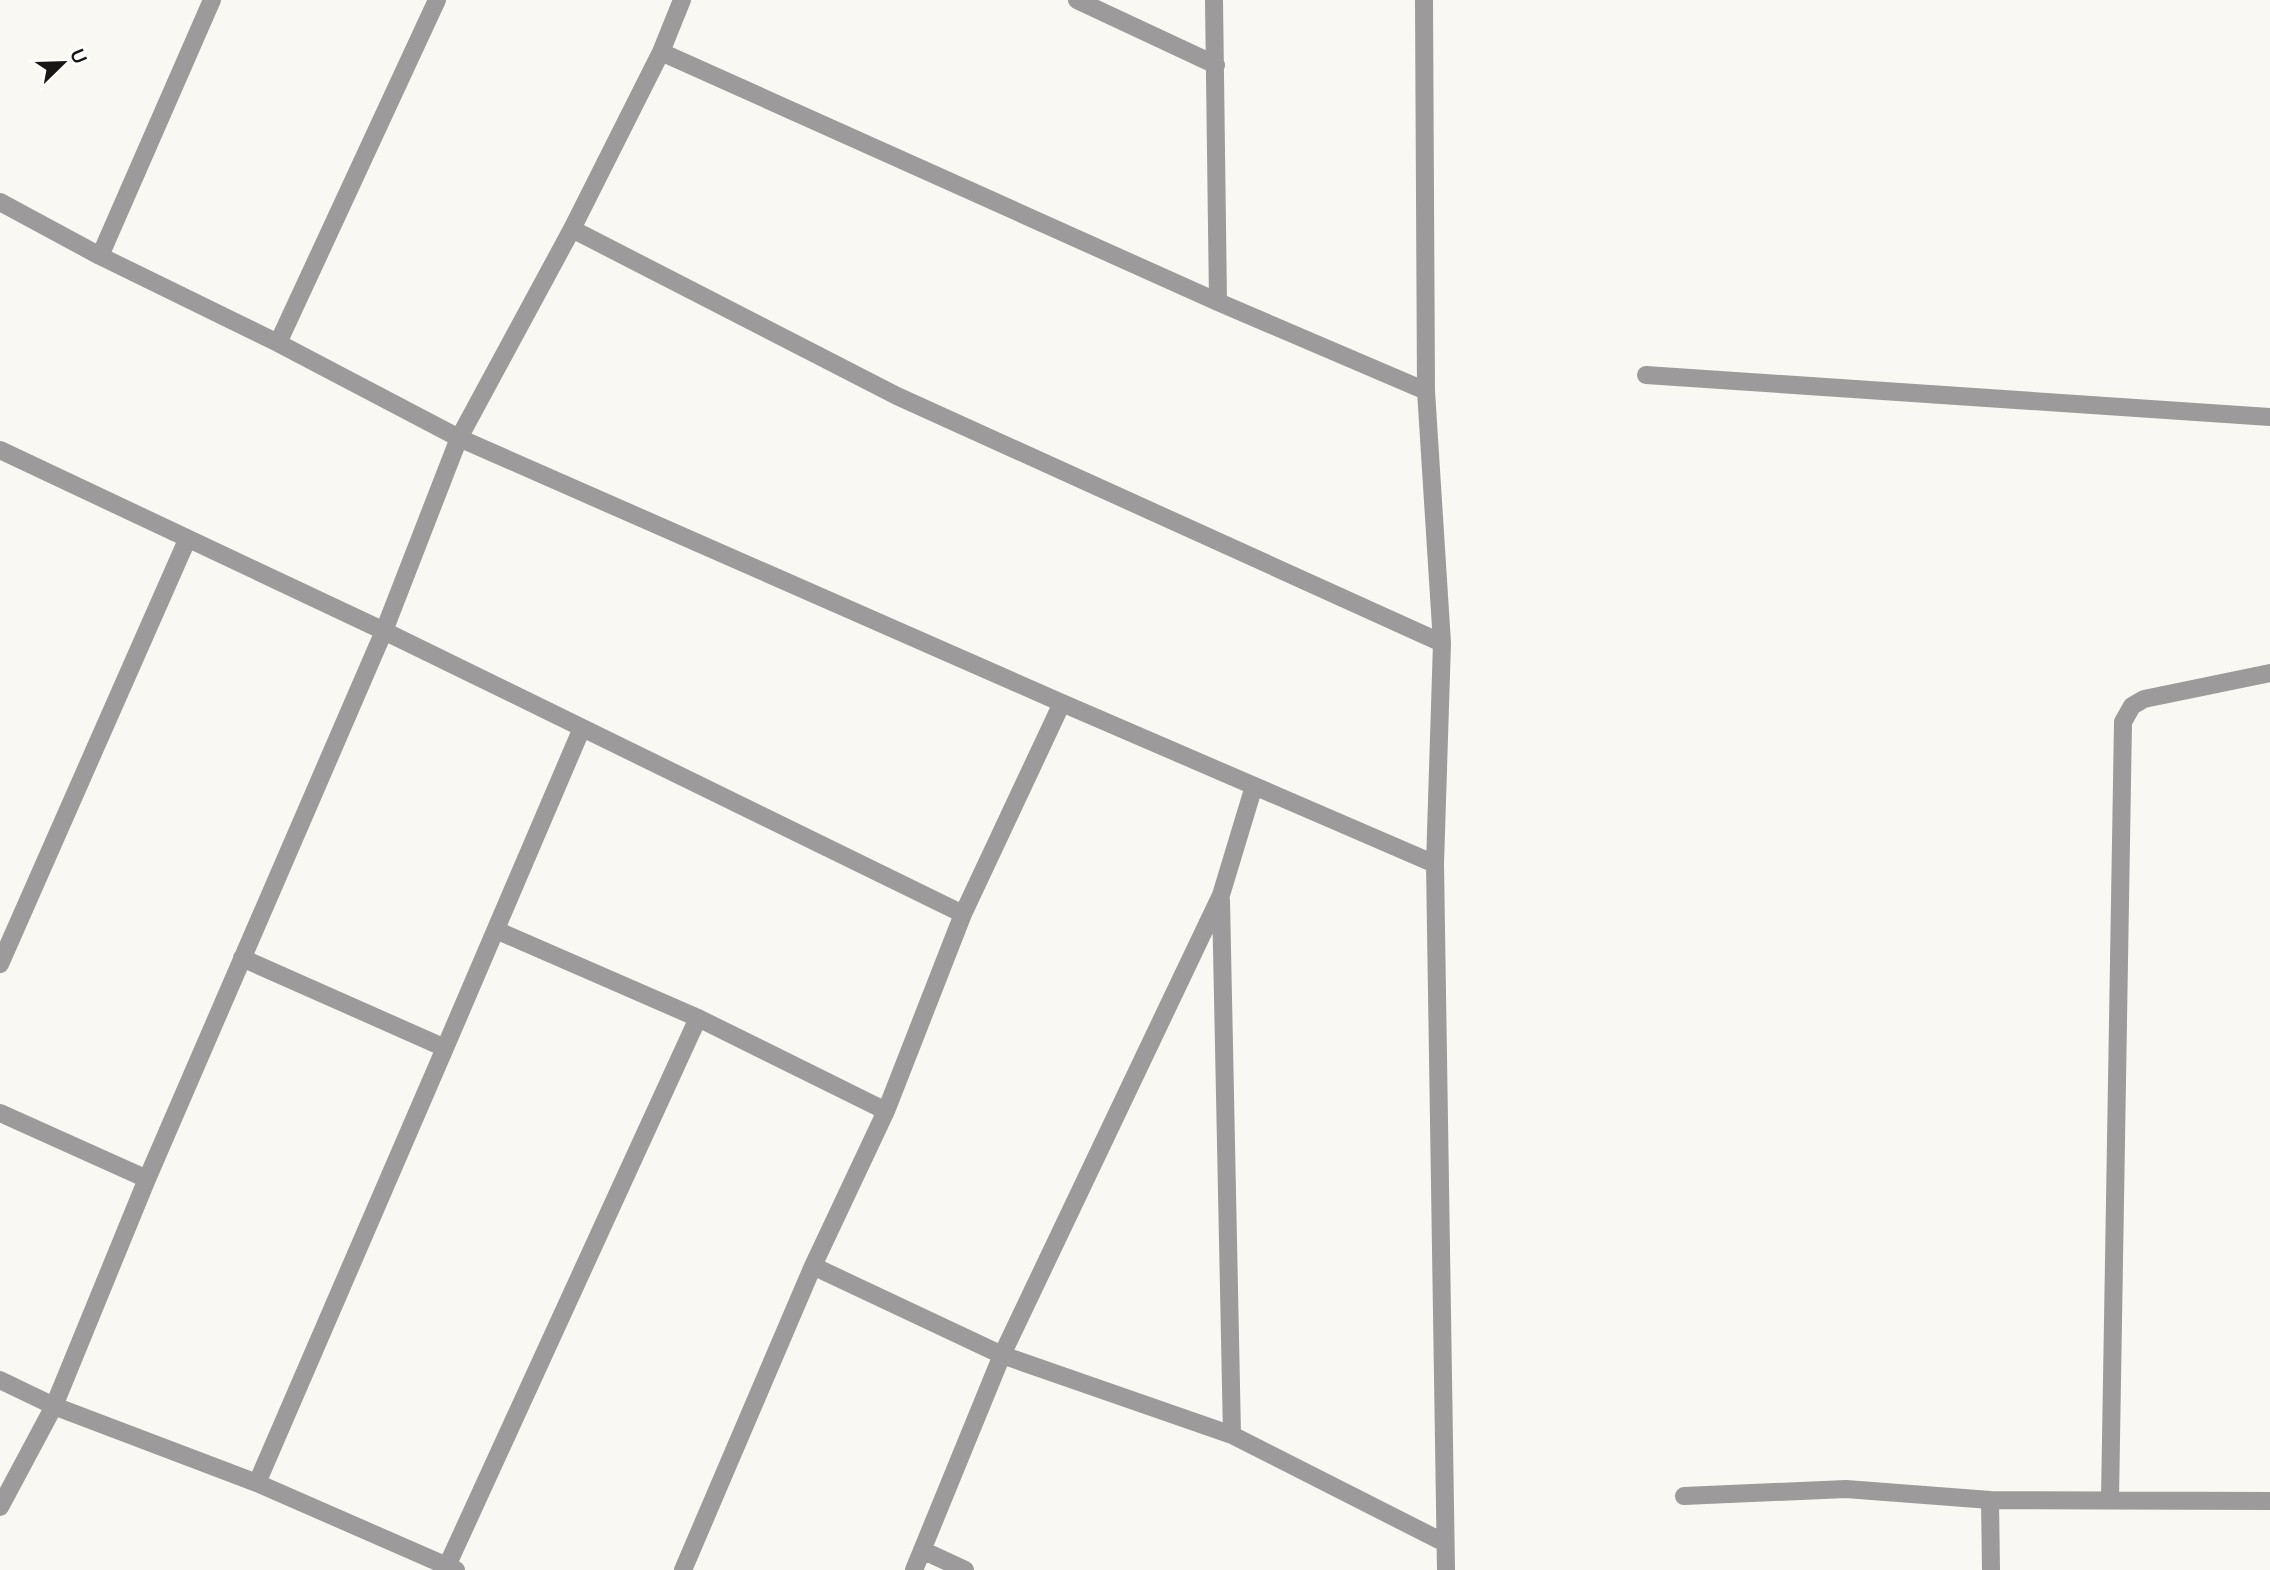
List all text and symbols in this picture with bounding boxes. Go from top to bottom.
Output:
north arrow [28,28,98,98]
text: U [66,45,92,67]

